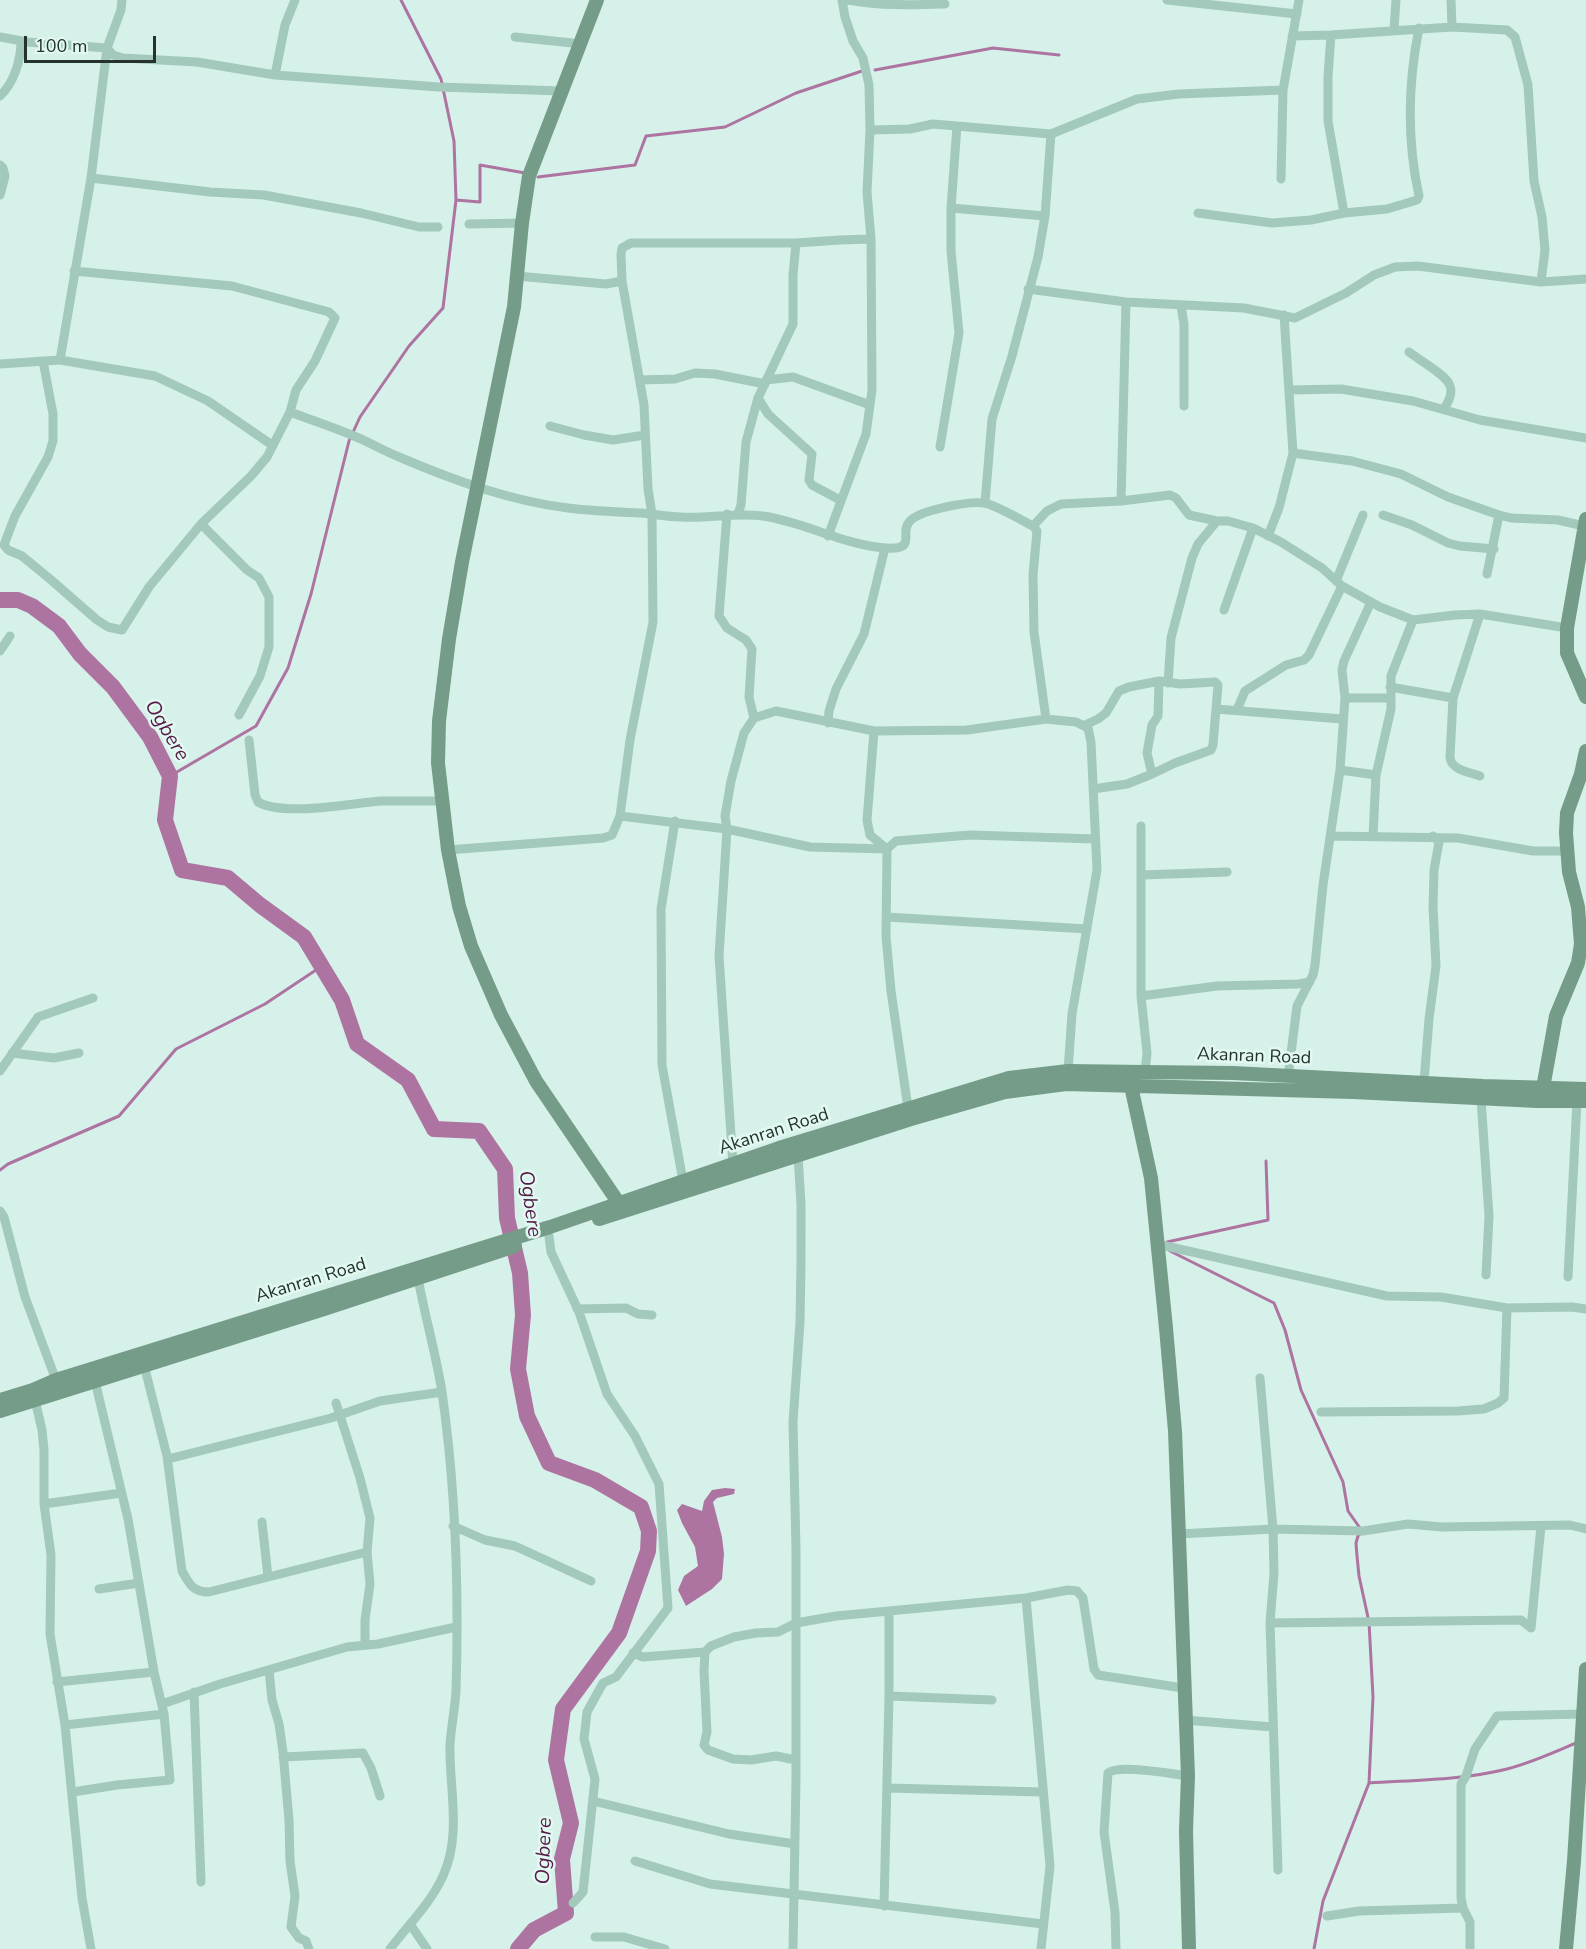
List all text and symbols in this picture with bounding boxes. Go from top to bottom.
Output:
scale bar [27,24,159,62]
text: 100 m [35,34,87,58]
water label: Ogbere [138,696,194,766]
street label: Akanran Road [1196,1044,1312,1070]
street label: Akanran Road [716,1104,832,1160]
water label: Ogbere [512,1169,546,1239]
street label: Akanran Road [253,1254,369,1308]
water label: Ogbere [532,1817,558,1885]

